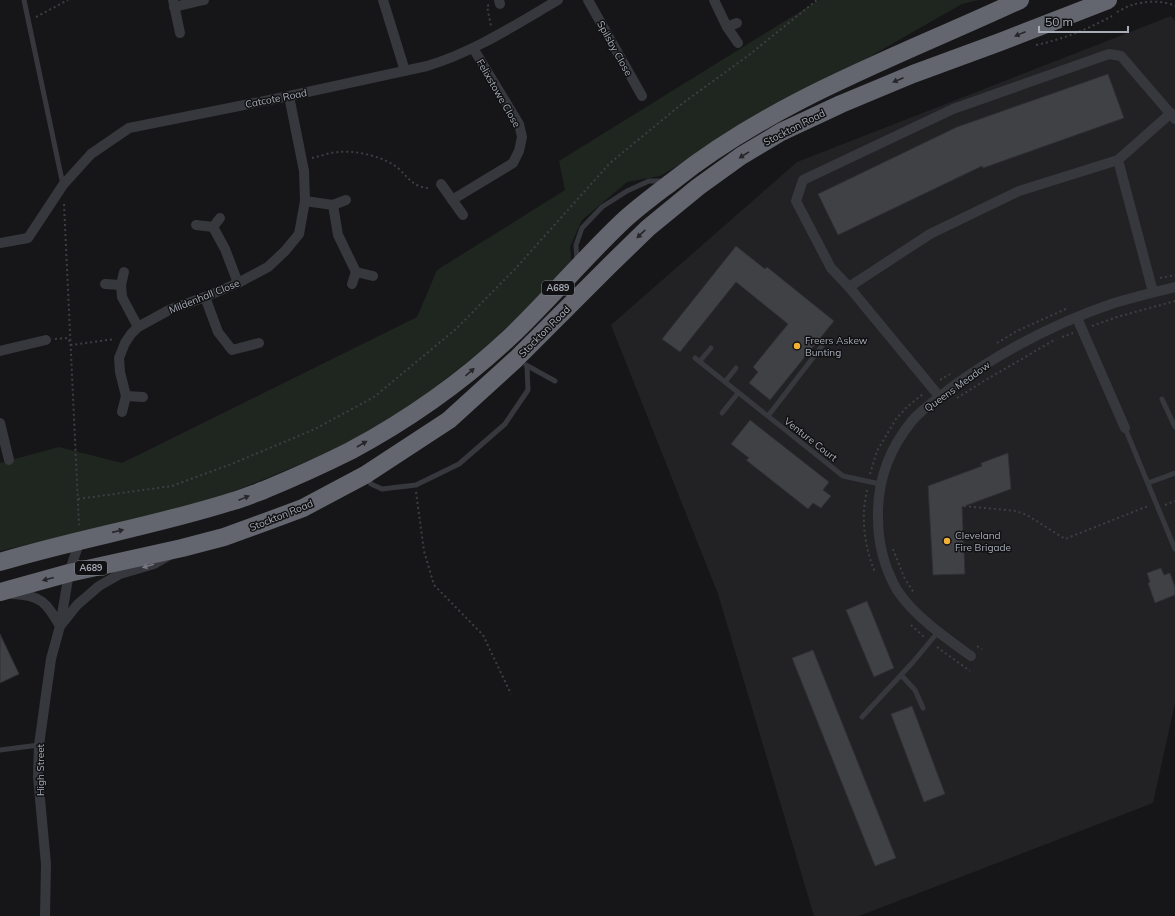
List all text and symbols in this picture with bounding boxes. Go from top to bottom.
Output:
scale bar [1039,8,1128,34]
text: 50 m [1045,14,1073,29]
street label: Spilsby Close [594,18,635,78]
one-way arrow [1013,32,1025,38]
street label: Felixstowe Close [474,57,523,130]
one-way arrow [892,76,904,83]
street label: Catcote Road [244,86,308,111]
street label: Stockton Road [761,106,827,149]
one-way arrow [738,151,749,159]
one-way arrow [636,230,646,239]
street label: Mildenhall Close [167,276,241,317]
road number: A689 [542,281,574,295]
street label: Stockton Road [516,303,573,360]
place label: Freers Askew Bunting [805,334,868,359]
marker: Freers Askew Bunting [792,341,802,351]
street label: Queens Meadow [922,358,993,415]
one-way arrow [465,367,475,377]
street label: Venture Court [781,415,840,465]
one-way arrow [356,440,368,447]
one-way arrow [238,494,250,500]
street label: Stockton Road [247,497,315,534]
one-way arrow [112,528,124,534]
place label: Cleveland Fire Brigade [955,529,1011,554]
marker: Cleveland Fire Brigade [942,536,952,546]
road number: A689 [75,561,107,575]
one-way arrow [141,563,153,569]
one-way arrow [42,576,54,582]
street label: High Street [34,743,47,796]

